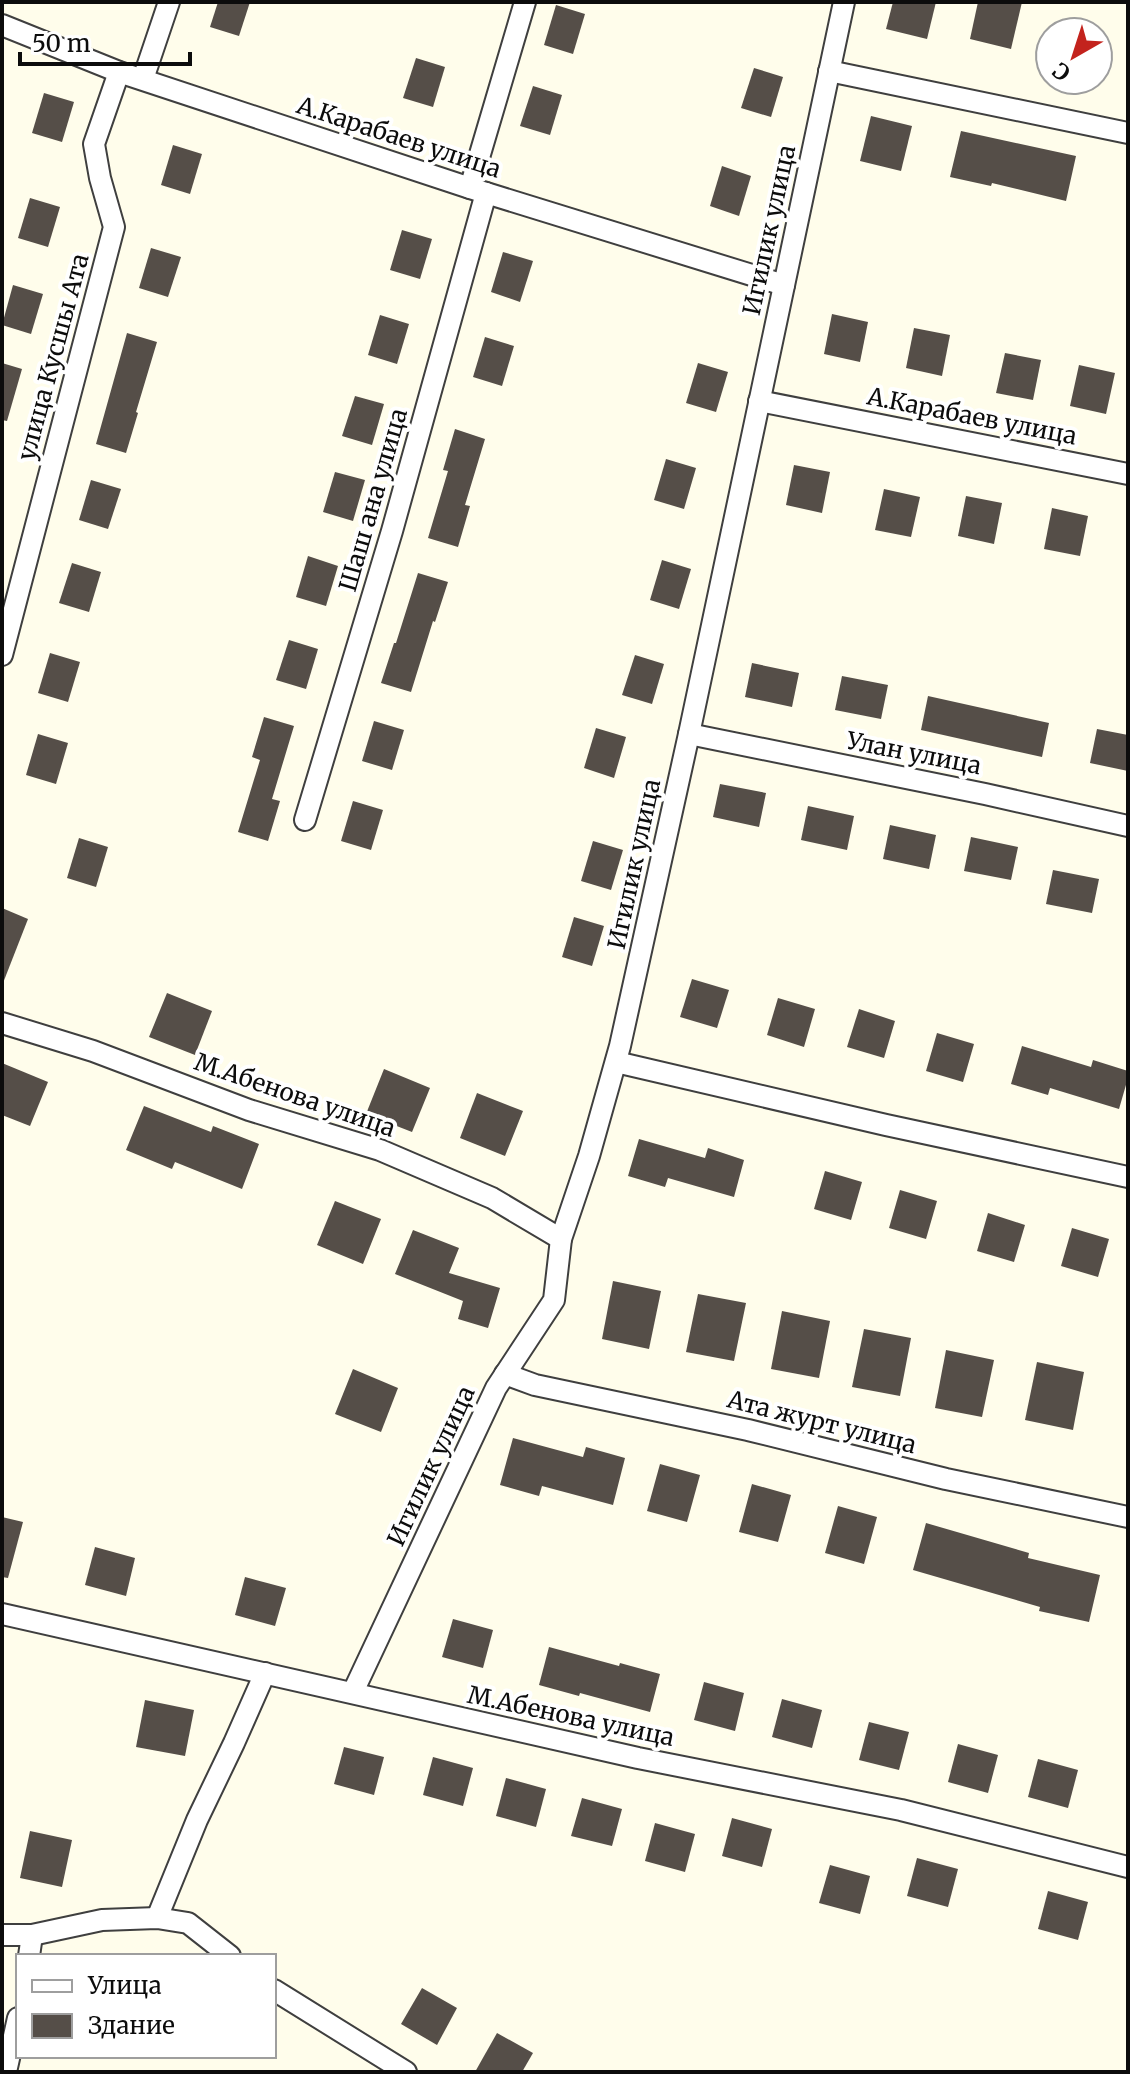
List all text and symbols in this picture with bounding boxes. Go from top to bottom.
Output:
scale bar [20,16,190,66]
north arrow [1034,16,1114,96]
text: 50 m [32,28,91,59]
text: С [1047,56,1076,87]
street label: А.Карабаев улица [292,89,505,185]
street label: Игилик улица [736,142,802,318]
street label: улица Кусшы Ата [10,250,96,464]
street label: А.Карабаев улица [864,380,1080,452]
street label: Шаш ана улица [332,405,414,595]
street label: Улан улица [843,725,984,781]
street label: Игилик улица [601,776,667,952]
street label: М.Абенова улица [191,1046,400,1144]
street label: Игилик улица [380,1381,482,1551]
street label: Ата журт улица [723,1383,920,1460]
street label: М.Абенова улица [465,1679,677,1753]
legend [16,1954,276,2058]
text: Улица [87,1970,162,2001]
text: Здание [88,2010,175,2041]

